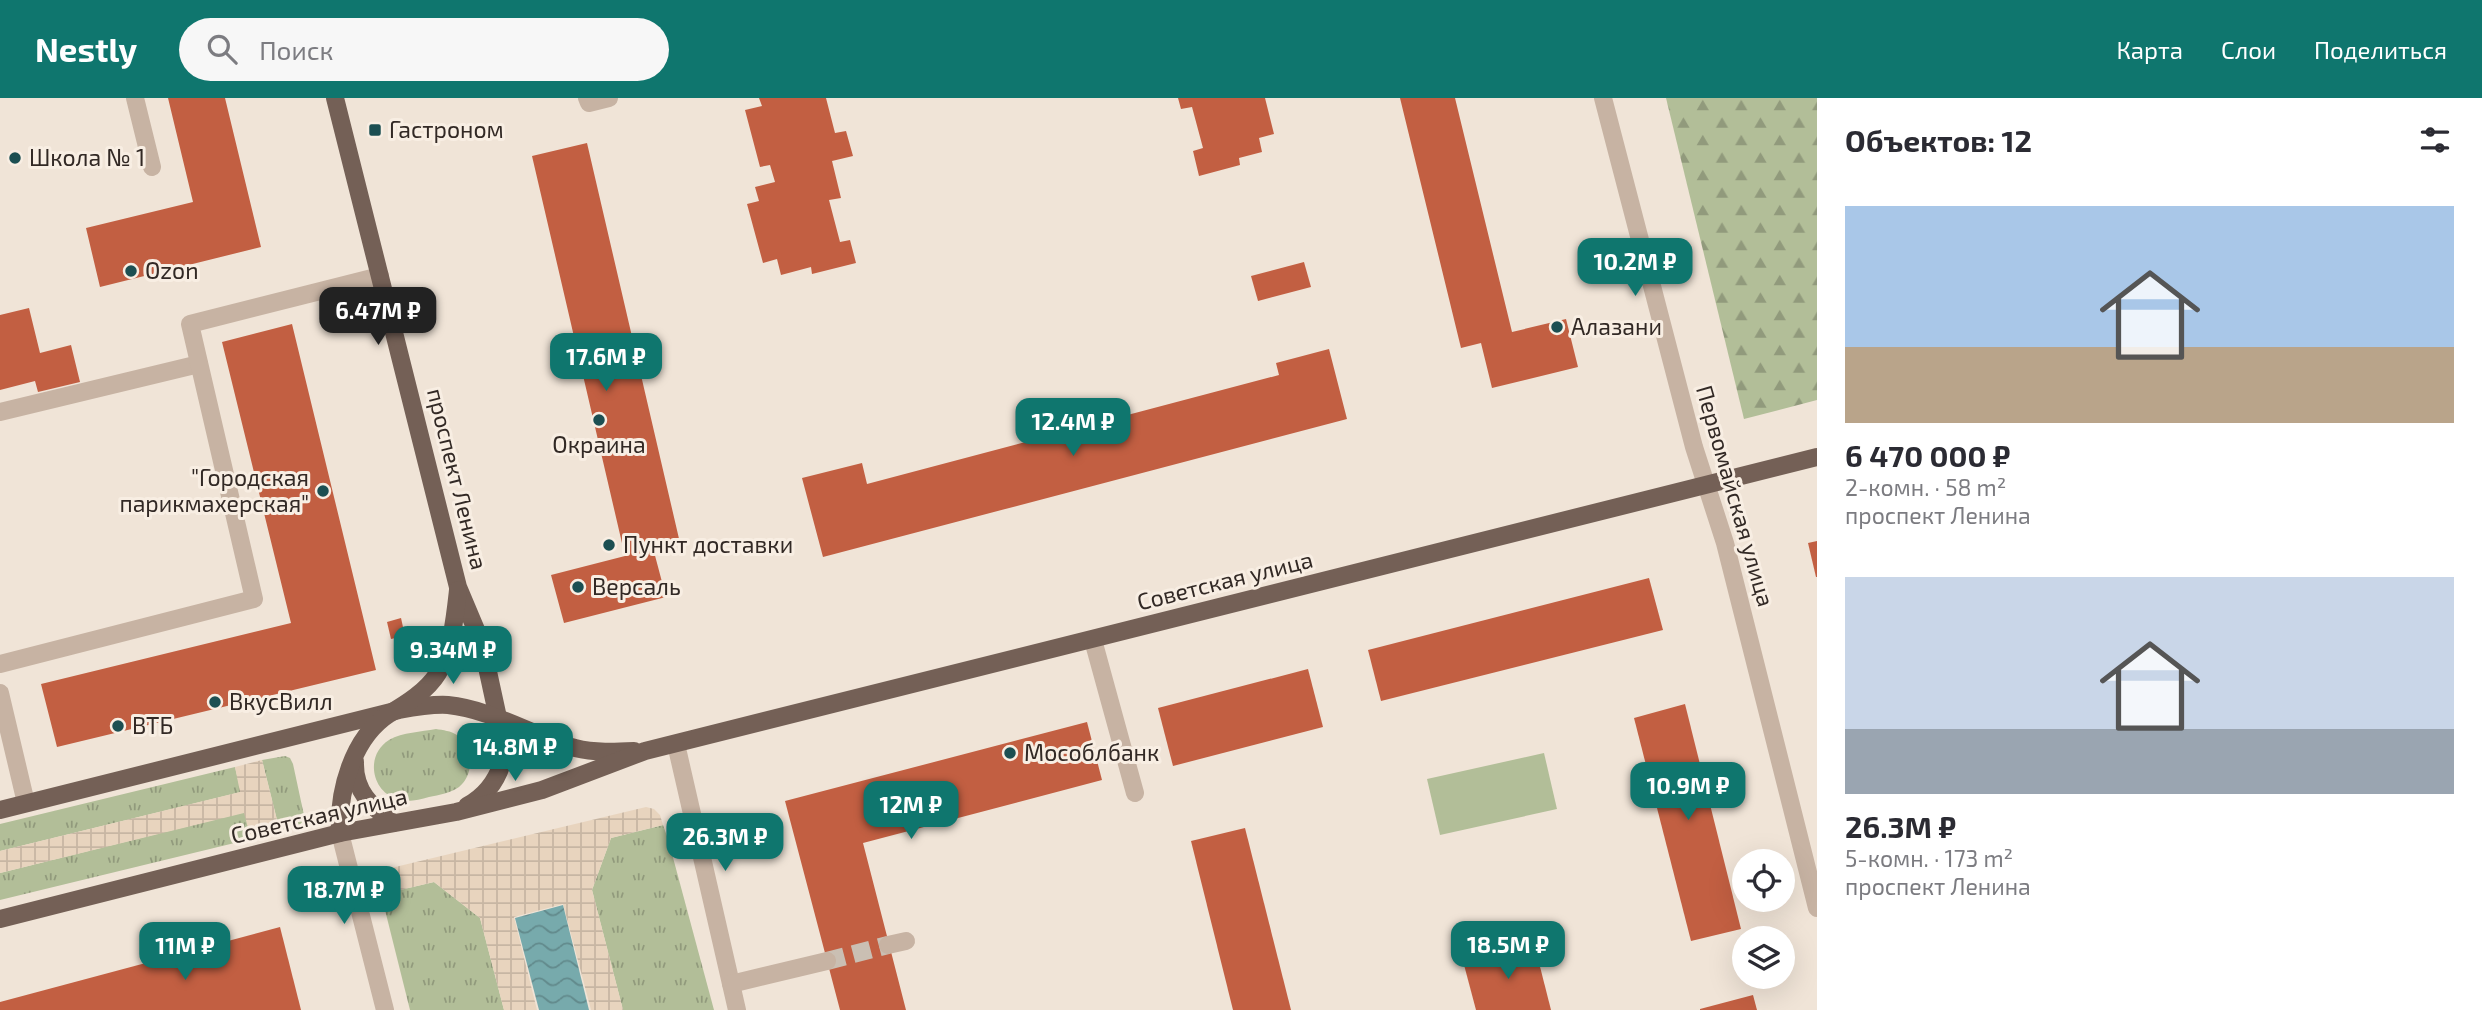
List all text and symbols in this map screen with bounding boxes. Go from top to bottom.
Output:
search box [179,18,669,81]
text: Nestly [35,29,137,69]
icon: search [203,30,241,68]
text: Поиск [259,34,333,65]
text: Карта [2116,35,2183,64]
text: Слои [2221,35,2276,64]
text: Поделиться [2314,35,2447,64]
place label: Гастроном [389,115,504,143]
icon: filters [2416,121,2454,159]
marker: Гастроном [367,122,383,138]
text: Объектов: 12 [1845,122,2032,158]
place label: Школа № 1 [29,143,145,171]
marker: Школа № 1 [7,150,23,166]
pin: 10.2M ₽ [1570,238,1700,298]
text: 10.2M ₽ [1593,247,1677,275]
icon: home [2087,252,2213,378]
place label: Ozon [145,256,199,284]
marker: Ozon [123,263,139,279]
pin: 6.47M ₽ [313,288,443,347]
text: 6.47M ₽ [335,296,421,324]
place label: Алазани [1571,312,1662,340]
marker: Алазани [1549,319,1565,335]
pin: 17.6M ₽ [541,334,671,393]
text: 17.6M ₽ [566,342,646,370]
street label: Первомайская улица [1690,382,1781,610]
street label: проспект Ленина [422,385,494,572]
pin: 12.4M ₽ [1008,398,1138,458]
text: 12.4M ₽ [1031,407,1115,435]
marker: Окраина [591,412,607,428]
place label: Окраина [552,430,646,458]
text: 6 470 000 ₽ [1845,437,2011,473]
place label: "Городская парикмахерская" [119,463,309,517]
text: 2-комн. · 58 m² [1845,473,2006,501]
marker: "Городская парикмахерская" [315,483,331,499]
text: проспект Ленина [1845,501,2031,529]
place label: Пункт доставки [623,530,793,559]
marker: Пункт доставки [601,537,617,553]
street label: Советская улица [1134,545,1316,616]
place label: Версаль [592,572,681,600]
marker: Версаль [570,579,586,595]
icon: home [2087,623,2213,749]
pin: 9.34M ₽ [388,626,518,686]
text: 9.34M ₽ [410,635,496,663]
place label: ВкусВилл [229,687,333,716]
marker: ВкусВилл [207,694,223,710]
place label: ВТБ [132,711,173,739]
marker: ВТБ [110,718,126,734]
pin: 14.8M ₽ [450,724,580,783]
text: 14.8M ₽ [473,732,557,760]
place label: Мособлбанк [1024,738,1159,766]
marker: Мособлбанк [1002,745,1018,761]
pin: 10.9M ₽ [1623,762,1753,822]
text: 10.9M ₽ [1646,771,1730,799]
street label: Советская улица [228,781,410,850]
pin: 12M ₽ [862,782,960,841]
text: 12M ₽ [880,790,942,818]
text: 26.3M ₽ [1845,808,1956,844]
pin: 26.3M ₽ [660,814,790,873]
text: 26.3M ₽ [682,822,768,850]
text: 5-комн. · 173 m² [1845,844,2013,872]
map controls [1732,849,1795,989]
button: locate [1732,849,1795,912]
pin: 18.7M ₽ [279,866,409,926]
text: проспект Ленина [1845,872,2031,900]
text: 18.7M ₽ [304,875,384,903]
pin: 11M ₽ [136,922,234,982]
pin: 18.5M ₽ [1443,922,1573,981]
button: layers [1732,926,1795,989]
text: 18.5M ₽ [1467,930,1549,958]
text: 11M ₽ [155,931,215,959]

